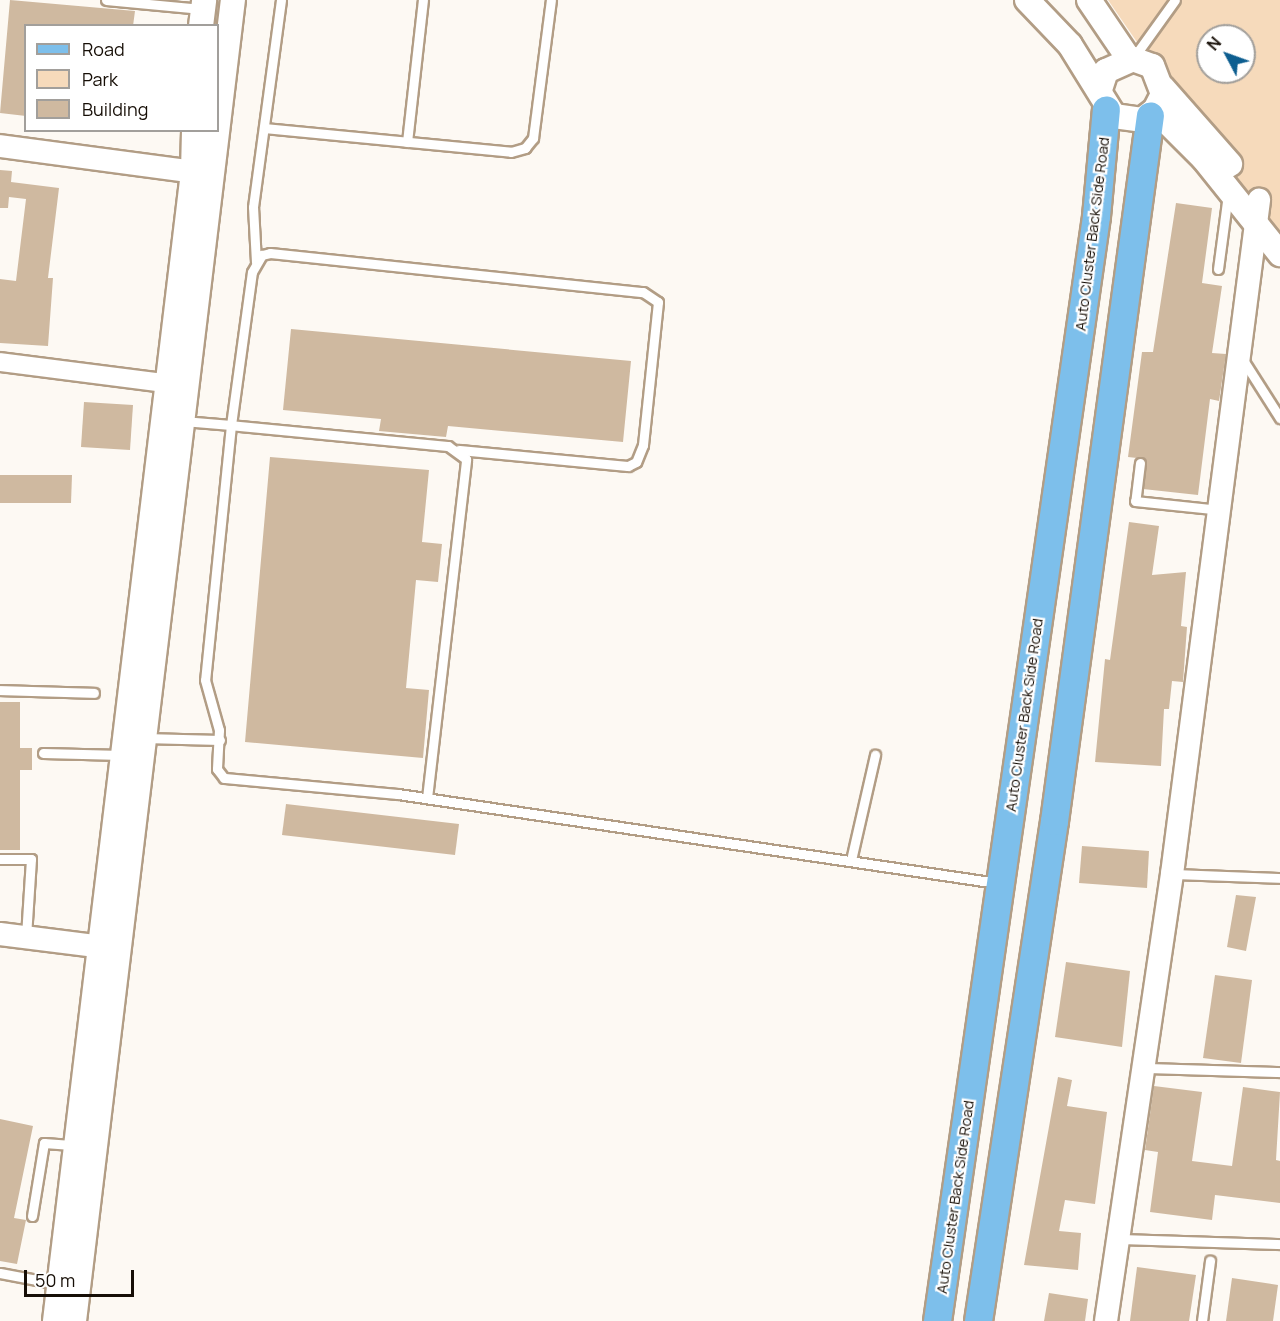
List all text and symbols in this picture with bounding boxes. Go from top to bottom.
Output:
legend [24,24,219,132]
north arrow [1196,24,1256,84]
text: N [1202,32,1226,55]
text: Road [82,37,125,61]
text: Park [82,67,118,91]
text: Building [82,97,148,121]
street label: Auto Cluster Back Side Road [1071,136,1113,332]
street label: Auto Cluster Back Side Road [1002,617,1046,813]
street label: Auto Cluster Back Side Road [933,1099,977,1295]
scale bar [27,1258,136,1296]
text: 50 m [35,1268,75,1292]

